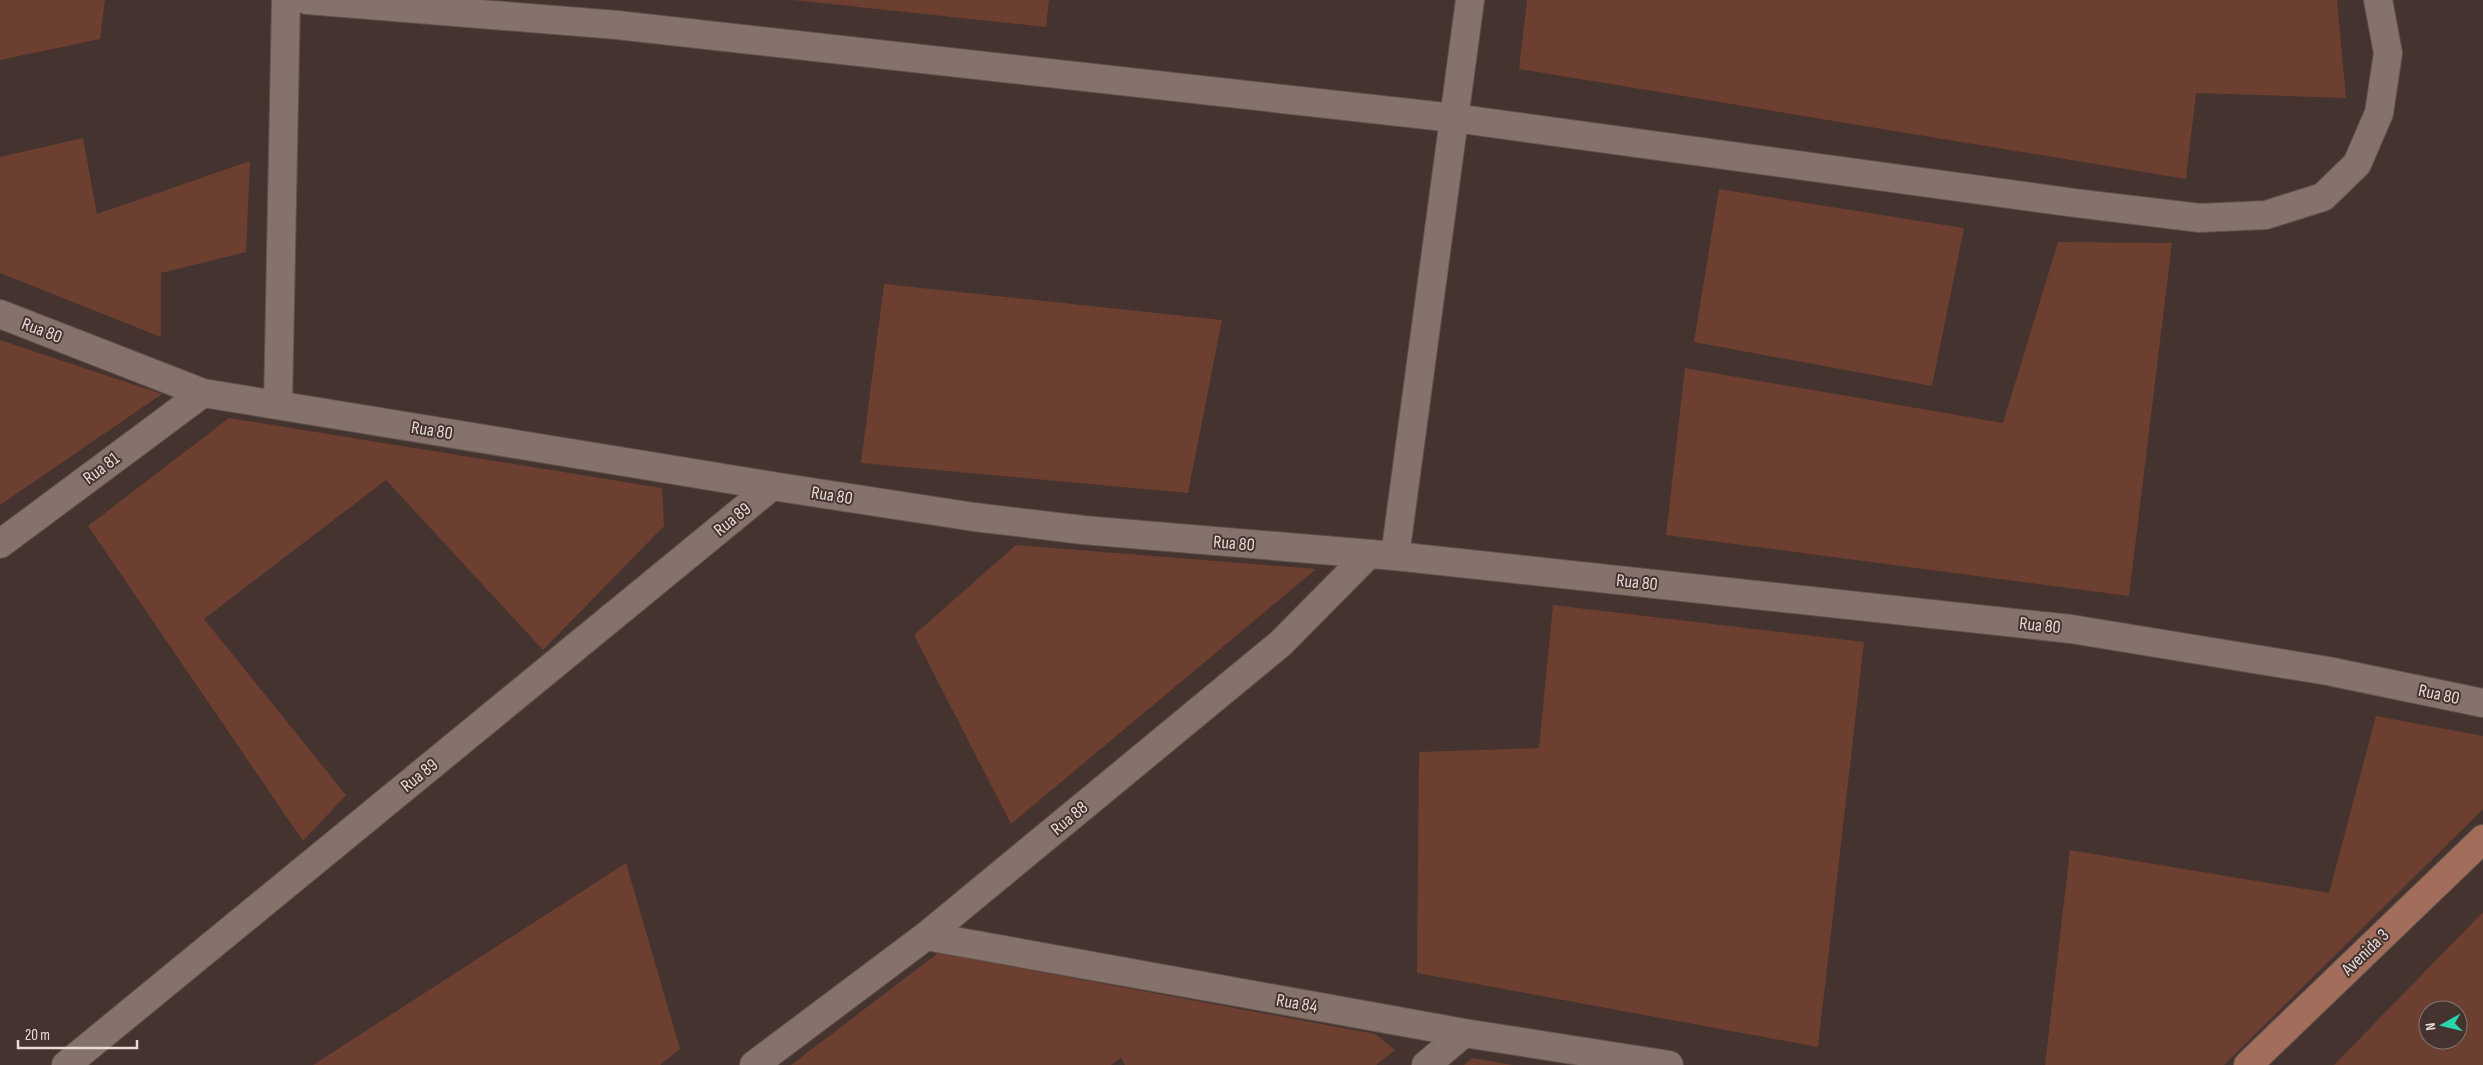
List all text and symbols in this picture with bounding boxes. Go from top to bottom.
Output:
street label: Rua 80 [19,313,65,348]
street label: Rua 80 [410,417,454,444]
street label: Rua 81 [79,448,124,489]
street label: Rua 80 [810,482,854,509]
street label: Rua 89 [710,498,755,541]
street label: Rua 80 [1212,531,1256,556]
street label: Rua 80 [1615,570,1659,595]
street label: Rua 80 [2018,613,2062,638]
street label: Rua 80 [2416,680,2461,709]
street label: Rua 89 [397,754,442,797]
street label: Rua 88 [1047,797,1092,840]
street label: Avenida 3 [2337,925,2393,981]
street label: Rua 84 [1275,990,1320,1018]
north arrow [2418,1000,2468,1050]
scale bar [18,1018,136,1050]
text: N [2422,1022,2440,1032]
text: 20 m [25,1026,50,1045]

